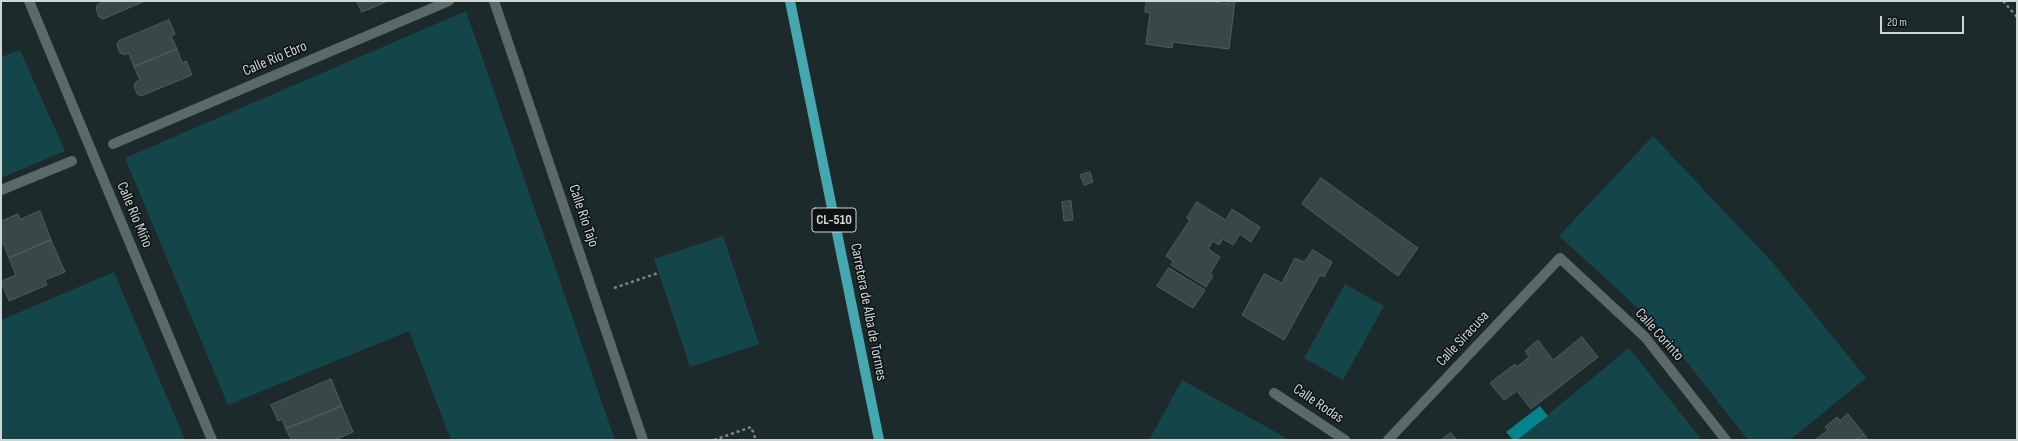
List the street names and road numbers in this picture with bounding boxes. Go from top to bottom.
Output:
street label: Calle Río Ebro [240,37,310,81]
street label: Calle Río Miño [112,180,156,250]
street label: Calle Río Tajo [564,182,602,250]
road number: CL-510 [812,208,856,232]
street label: Carretera de Alba de Tormes [846,242,890,382]
street label: Calle Corinto [1631,305,1687,365]
street label: Calle Siracusa [1433,308,1493,370]
street label: Calle Rodas [1289,381,1347,427]

